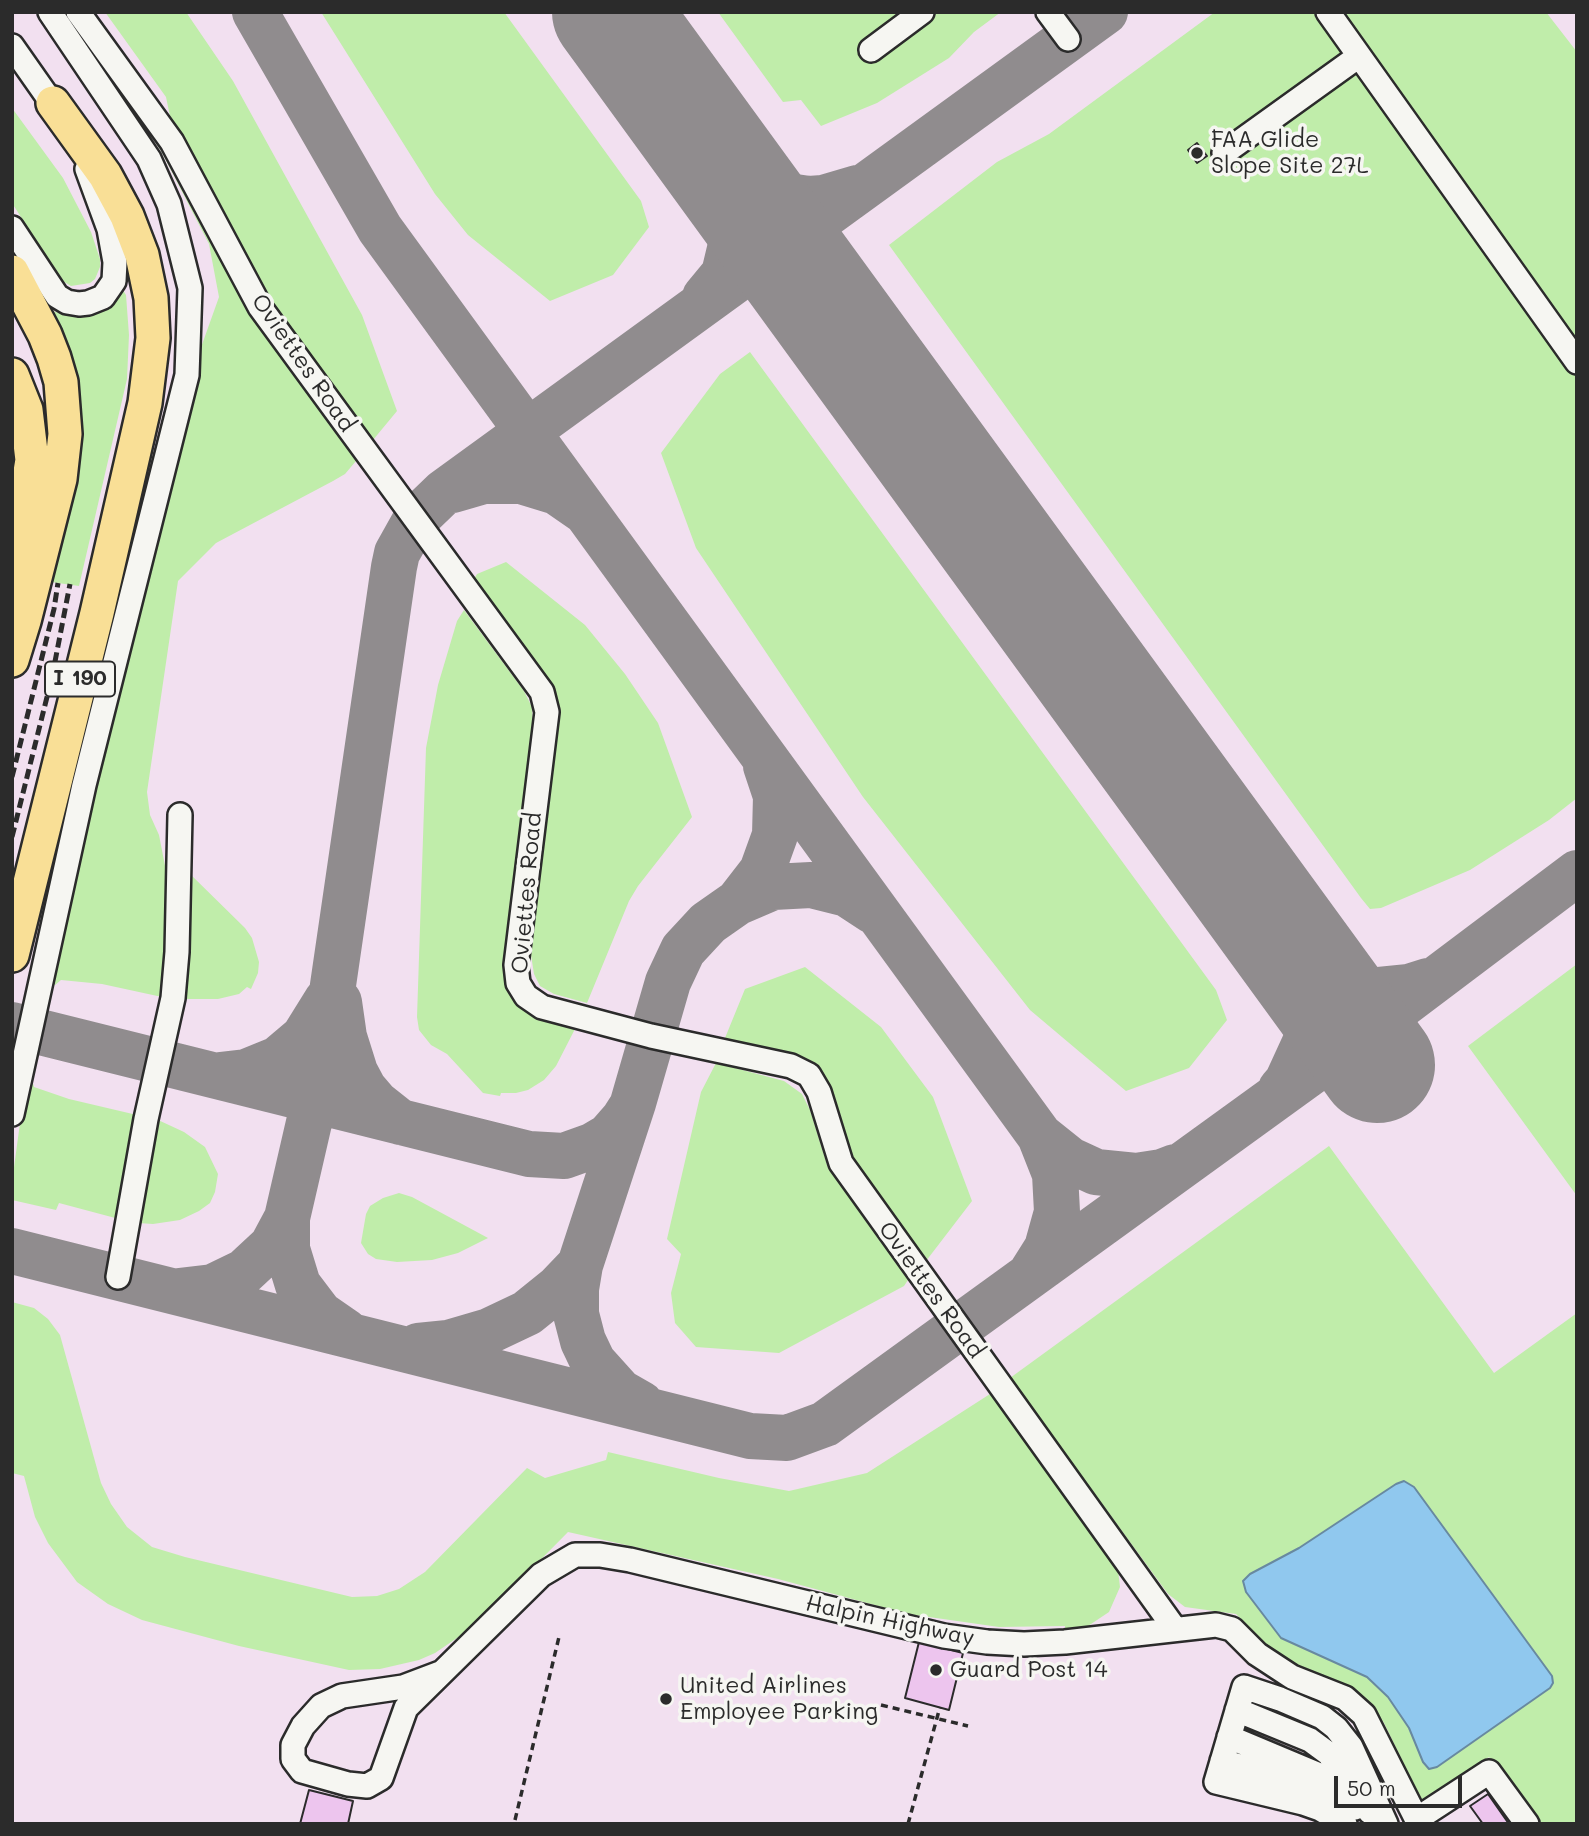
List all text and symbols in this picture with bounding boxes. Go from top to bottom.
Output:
place label: FAA Glide Slope Site 27L [1211,126,1369,180]
marker: FAA Glide Slope Site 27L [1189,145,1205,161]
street label: Oviettes Road [245,289,361,437]
road number: I 190 [45,662,115,696]
street label: Oviettes Road [506,811,548,975]
street label: Oviettes Road [872,1216,990,1364]
street label: Halpin Highway [803,1590,977,1652]
place label: Guard Post 14 [950,1656,1108,1684]
marker: Guard Post 14 [928,1662,944,1678]
place label: United Airlines Employee Parking [680,1672,878,1726]
marker: United Airlines Employee Parking [658,1691,674,1707]
scale bar [1337,1762,1465,1806]
text: 50 m [1347,1774,1396,1801]

